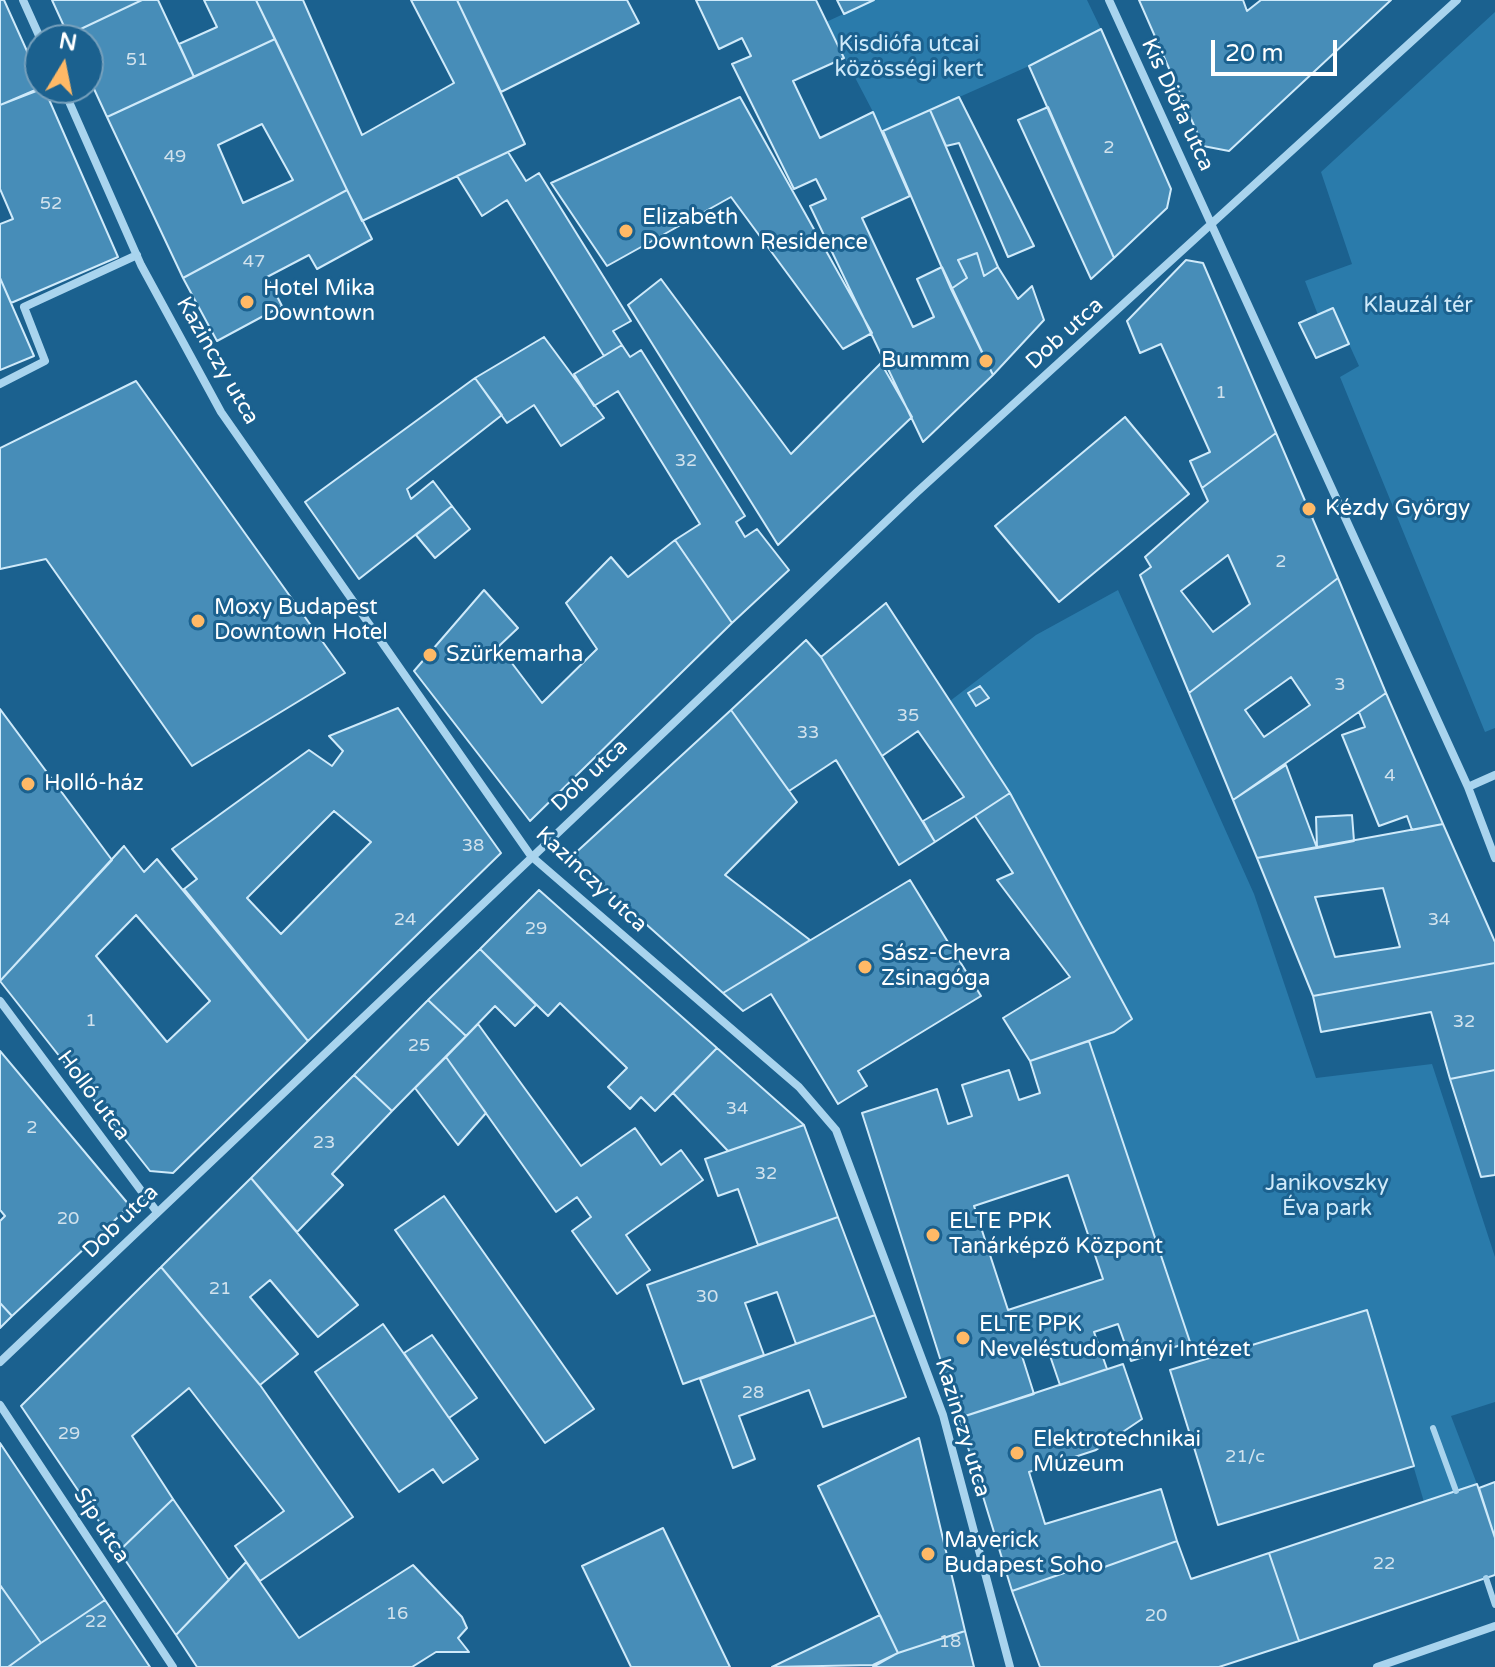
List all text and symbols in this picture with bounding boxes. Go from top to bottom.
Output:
north arrow [24,24,104,104]
scale bar [1215,24,1341,74]
text: N [57,28,79,57]
park label: Kisdiófa utcai közösségi kert [834,32,984,84]
street label: Kis Diófa utca [1135,34,1219,176]
text: 20 m [1225,39,1283,68]
house number: 51 [126,49,148,71]
house number: 2 [1103,137,1115,159]
house number: 49 [164,146,186,168]
house number: 52 [40,193,62,215]
place label: Elizabeth Downtown Residence [642,205,868,256]
marker: Elizabeth Downtown Residence [617,222,635,240]
house number: 47 [243,251,265,273]
place label: Hotel Mika Downtown [263,276,375,328]
street label: Dob utca [1021,292,1109,376]
street label: Kazinczy utca [170,293,264,429]
marker: Hotel Mika Downtown [238,293,256,311]
park label: Klauzál tér [1363,293,1473,319]
place label: Bummm [881,348,970,374]
marker: Bummm [977,352,995,370]
house number: 1 [1215,382,1227,404]
house number: 32 [675,450,697,472]
place label: Kézdy György [1325,496,1470,522]
marker: Kézdy György [1300,500,1318,518]
house number: 2 [1275,551,1287,573]
place label: Moxy Budapest Downtown Hotel [214,595,388,646]
marker: Moxy Budapest Downtown Hotel [189,612,207,630]
place label: Szürkemarha [446,642,583,668]
marker: Szürkemarha [421,646,439,664]
house number: 3 [1334,674,1346,696]
house number: 35 [897,705,919,727]
house number: 33 [797,722,819,744]
street label: Dob utca [546,734,634,818]
house number: 4 [1384,765,1396,787]
place label: Holló-ház [44,771,144,797]
marker: Holló-ház [19,775,37,793]
street label: Kazinczy utca [530,822,652,938]
house number: 38 [462,835,484,857]
house number: 24 [394,909,416,931]
house number: 34 [1428,909,1450,931]
house number: 29 [525,918,547,940]
place label: Sász-Chevra Zsinagóga [881,941,1011,992]
marker: Sász-Chevra Zsinagóga [856,958,874,976]
house number: 1 [85,1010,97,1032]
house number: 32 [1453,1011,1475,1033]
house number: 25 [408,1035,430,1057]
street label: Holló utca [51,1046,135,1146]
house number: 34 [726,1098,748,1120]
house number: 2 [26,1117,38,1139]
house number: 23 [313,1132,335,1154]
house number: 32 [755,1163,777,1185]
park label: Janikovszky Éva park [1265,1171,1389,1222]
street label: Dob utca [78,1180,164,1264]
house number: 20 [57,1208,79,1230]
place label: ELTE PPK Tanárképző Központ [949,1209,1163,1260]
marker: ELTE PPK Tanárképző Központ [924,1226,942,1244]
house number: 21 [209,1278,231,1300]
house number: 30 [696,1286,718,1308]
place label: ELTE PPK Neveléstudományi Intézet [979,1312,1251,1364]
marker: ELTE PPK Neveléstudományi Intézet [954,1329,972,1347]
street label: Kazinczy utca [928,1356,996,1500]
house number: 28 [742,1382,764,1404]
house number: 29 [58,1423,80,1445]
place label: Elektrotechnikai Múzeum [1033,1427,1201,1478]
marker: Elektrotechnikai Múzeum [1008,1444,1026,1462]
house number: 21/c [1225,1446,1265,1468]
street label: Síp utca [67,1484,135,1568]
place label: Maverick Budapest Soho [944,1528,1103,1580]
marker: Maverick Budapest Soho [919,1545,937,1563]
house number: 22 [1373,1553,1395,1575]
house number: 16 [386,1603,408,1625]
house number: 20 [1145,1605,1167,1627]
house number: 22 [85,1611,107,1633]
house number: 18 [939,1631,961,1653]

